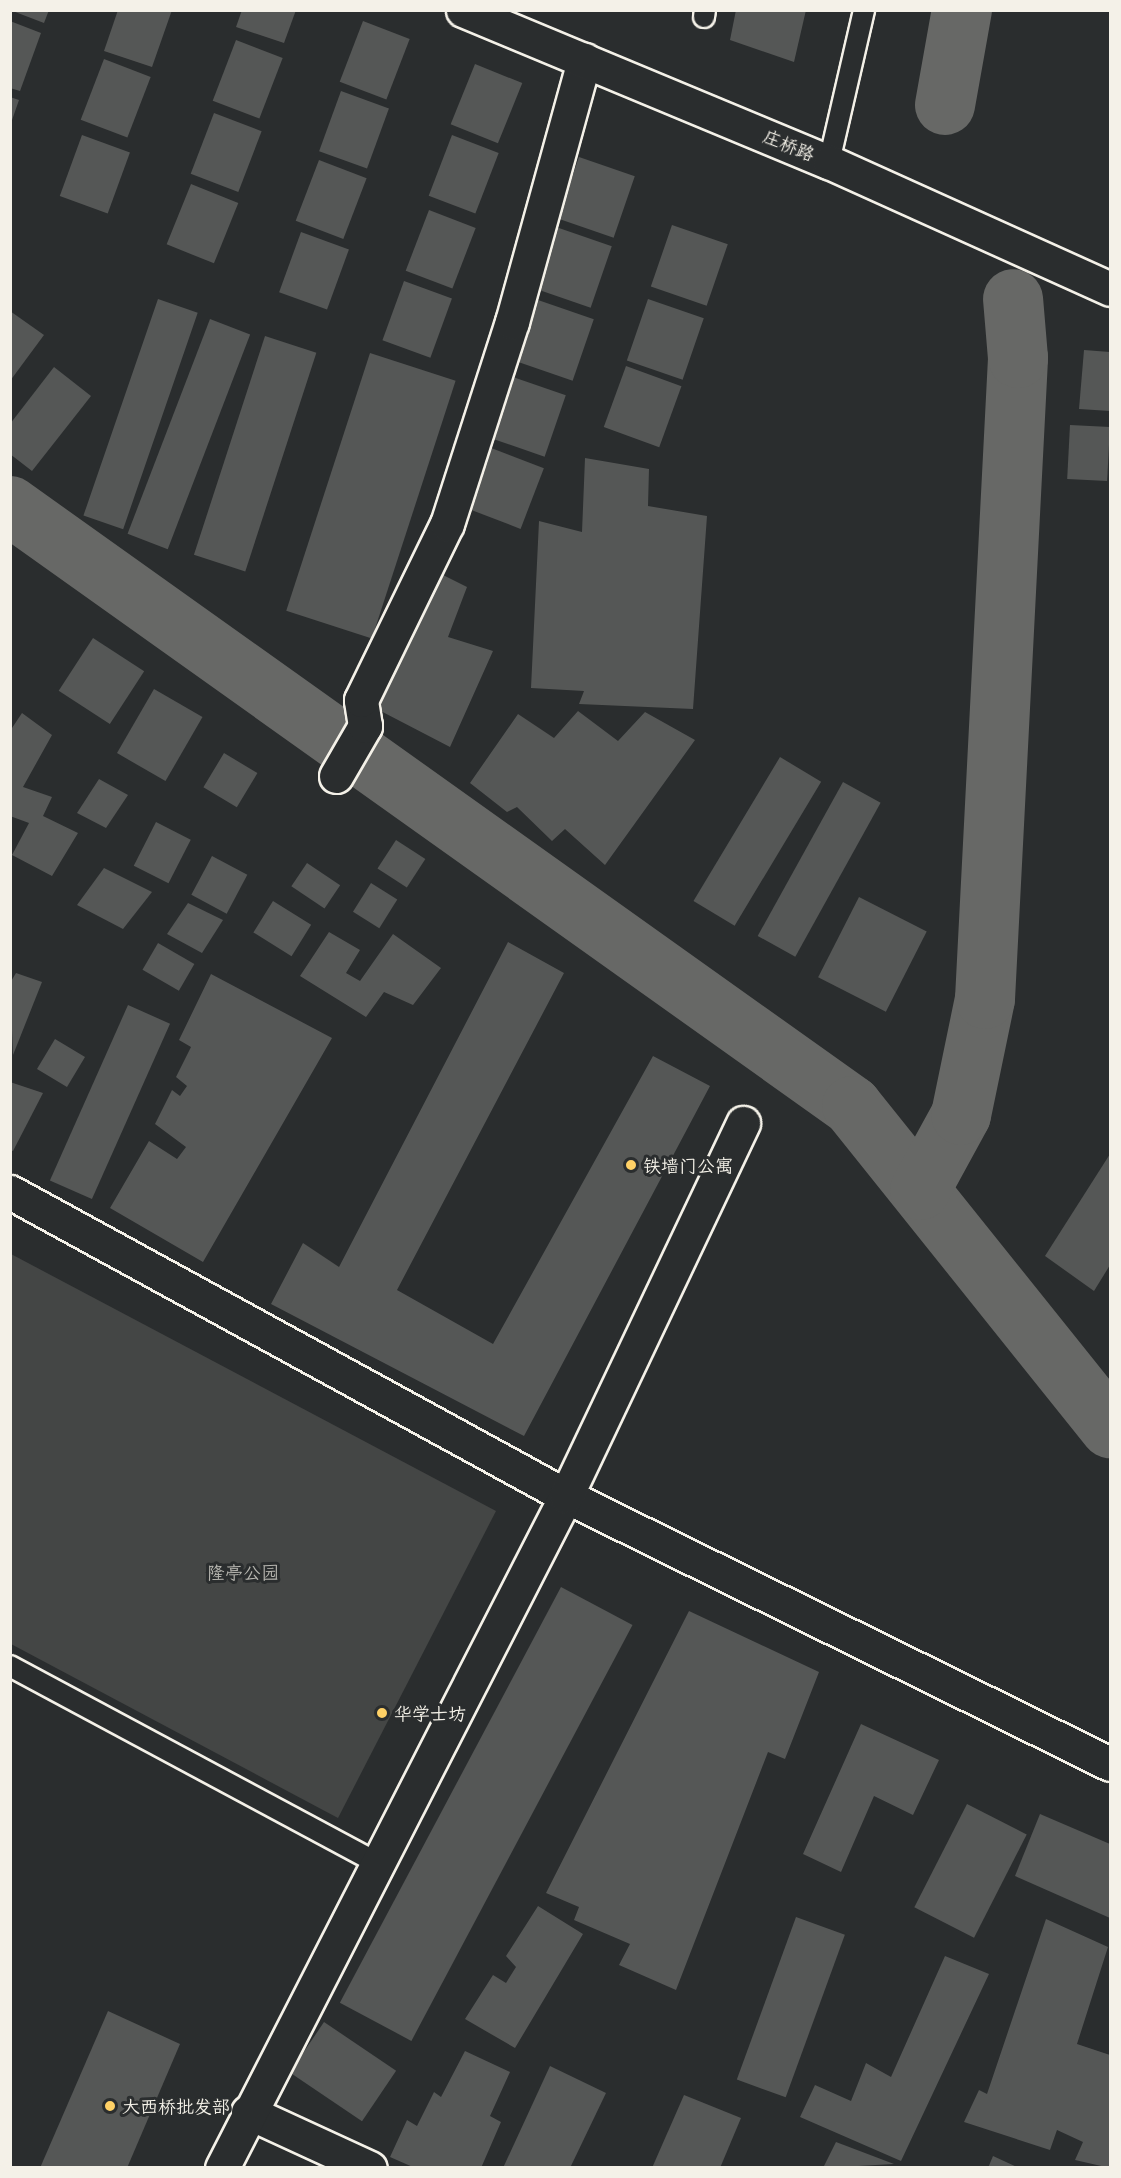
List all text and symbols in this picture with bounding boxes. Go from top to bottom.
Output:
street label: 庄桥路 [760,125,818,165]
place label: 铁墙门公寓 [643,1154,733,1176]
marker: 铁墙门公寓 [624,1158,638,1172]
park label: 隆亭公园 [207,1561,279,1583]
place label: 华学士坊 [394,1702,466,1724]
marker: 华学士坊 [375,1706,389,1720]
place label: 大西桥批发部 [122,2095,230,2117]
marker: 大西桥批发部 [103,2099,117,2113]

